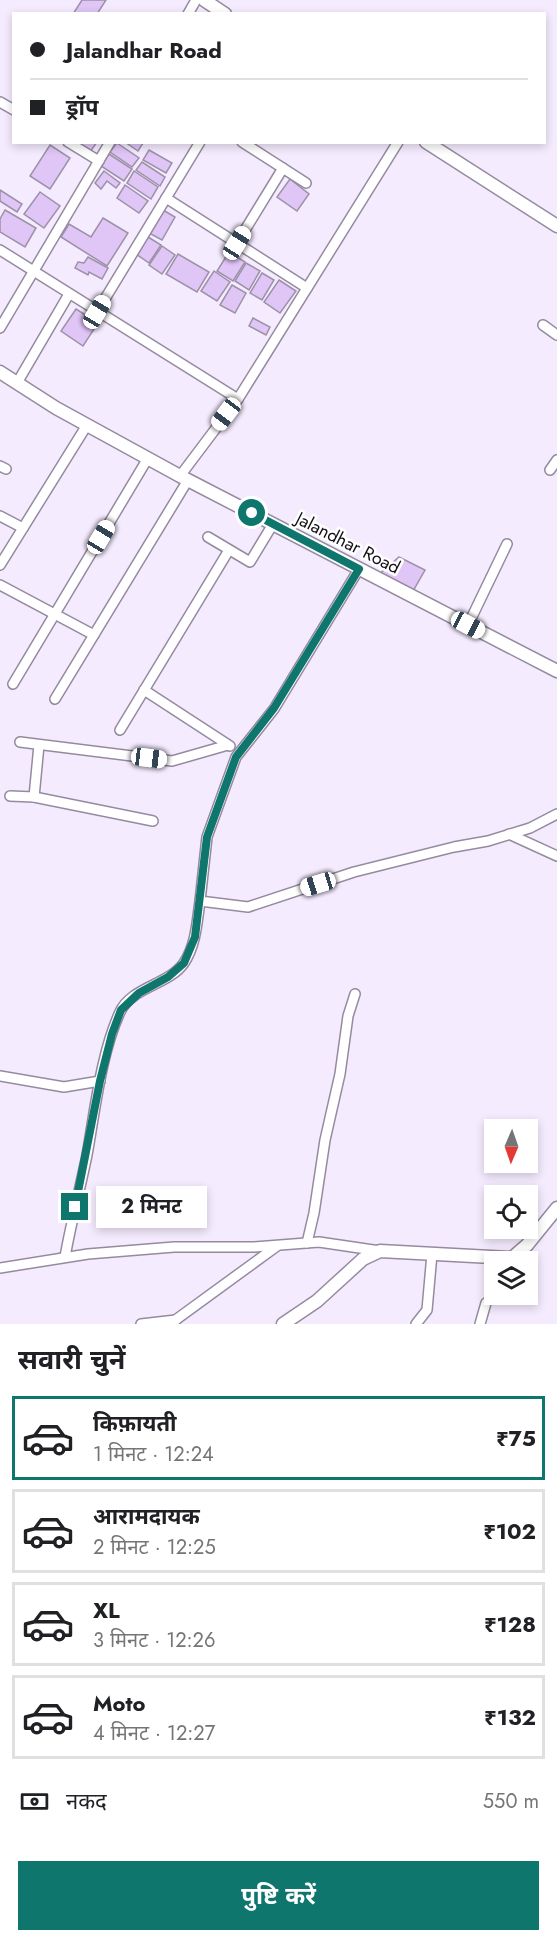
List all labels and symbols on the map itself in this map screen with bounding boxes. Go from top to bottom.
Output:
car [220,223,254,263]
car [80,292,114,332]
car [208,394,244,434]
route start [238,499,265,526]
street label: Jalandhar Road [290,505,405,580]
car [84,517,118,557]
car [448,609,488,641]
car [130,747,168,769]
car [298,870,338,898]
north arrow [484,1119,538,1173]
callout: 2 मिनट [96,1186,207,1228]
route end [61,1193,88,1220]

